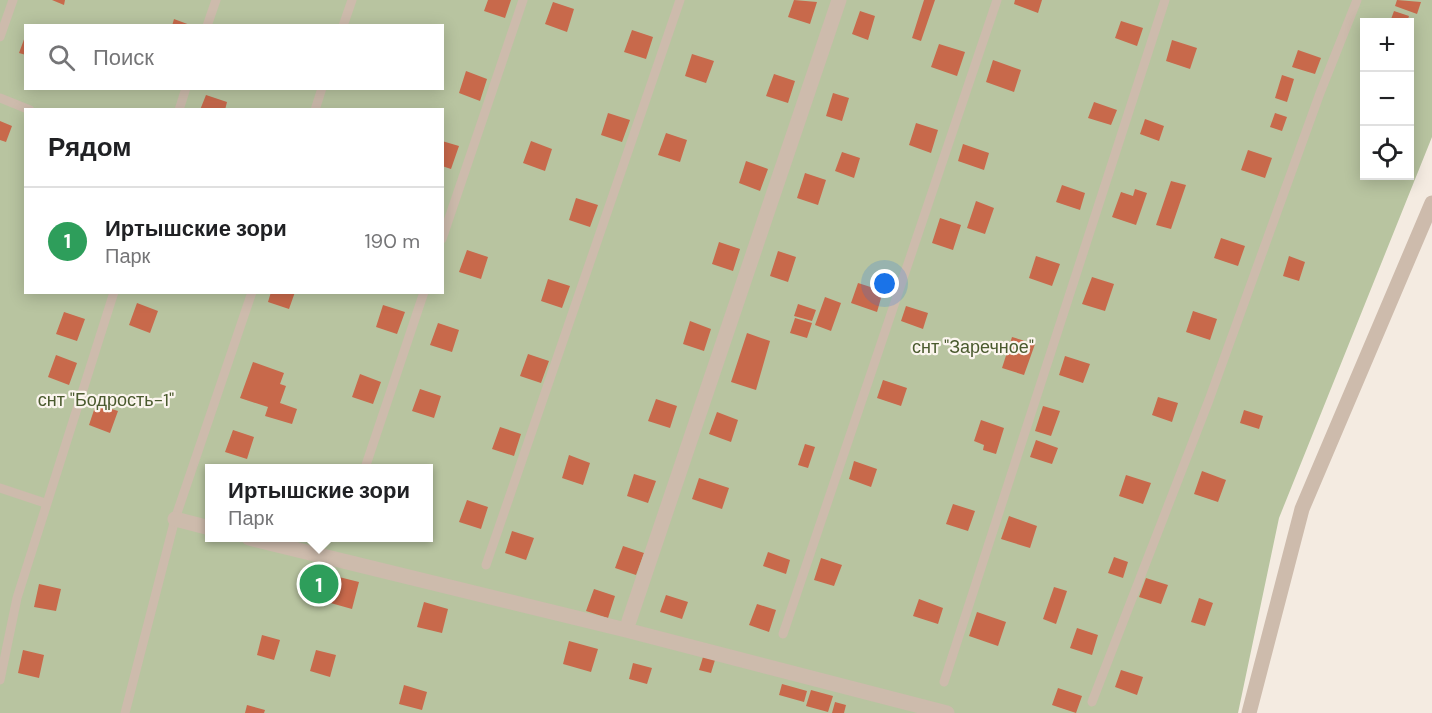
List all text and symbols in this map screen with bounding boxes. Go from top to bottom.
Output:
map controls [1360,18,1414,180]
button: + [1360,18,1414,72]
search box [24,24,444,90]
icon: search [45,41,78,74]
text: Поиск [93,43,154,72]
button: − [1360,72,1414,126]
button: locate [1360,126,1414,180]
text: Рядом [48,130,131,164]
text: Иртышские зори [105,214,287,243]
text: 1 [64,228,71,254]
text: 190 m [364,228,420,254]
text: Парк [105,243,150,269]
your location [870,269,899,298]
park label: снт "Заречное" [912,335,1034,359]
park label: снт "Бодрость-1" [38,388,174,412]
popup [205,464,433,542]
text: Иртышские зори [228,476,410,505]
text: Парк [228,505,273,531]
pin: 1 [300,562,338,606]

